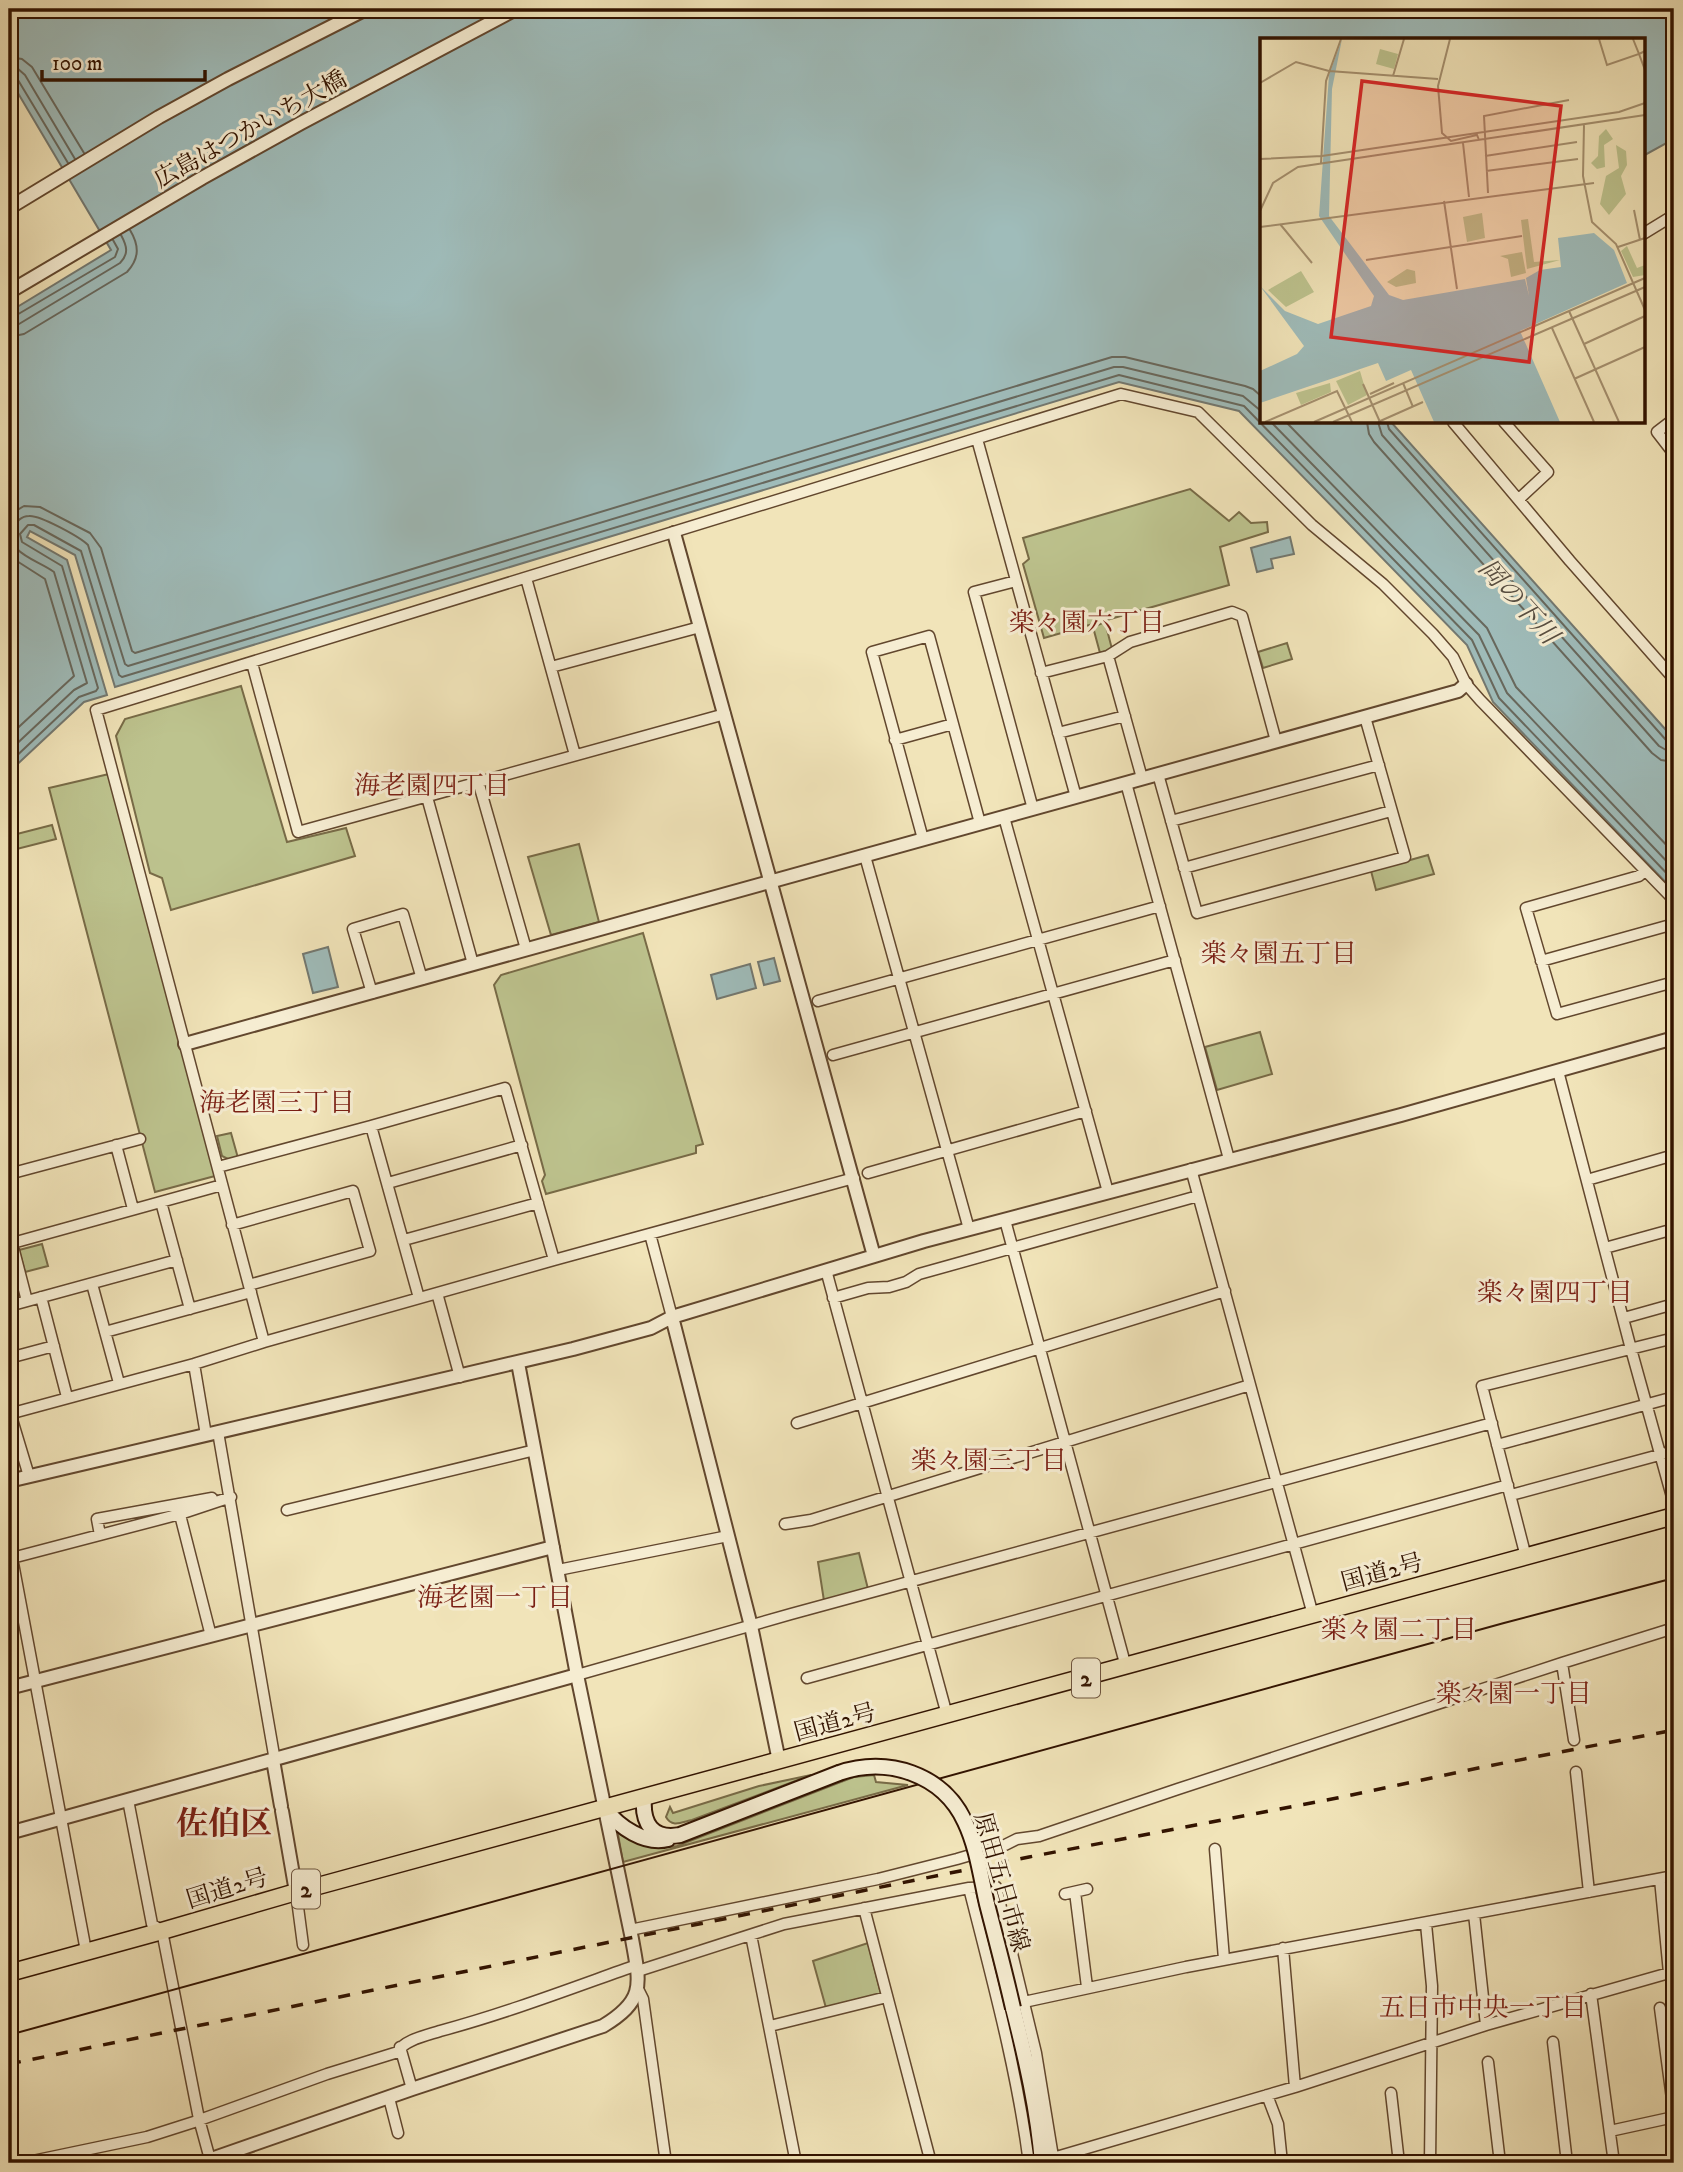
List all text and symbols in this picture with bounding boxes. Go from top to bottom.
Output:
scale bar [42,38,205,82]
inset map [1260,38,1644,424]
text: 100 m [52,51,103,77]
street label: 広島はつかいち大橋 [149,64,352,195]
water label: 岡の下川 [1471,552,1567,654]
district label: 楽々園六丁目 [1009,607,1165,640]
district label: 海老園四丁目 [354,770,510,803]
district label: 楽々園五丁目 [1201,938,1357,971]
district label: 海老園三丁目 [199,1087,355,1120]
district label: 楽々園四丁目 [1477,1277,1633,1310]
district label: 楽々園三丁目 [911,1445,1067,1478]
street label: 国道2号 [1338,1548,1427,1598]
district label: 海老園一丁目 [417,1582,573,1615]
district label: 楽々園二丁目 [1321,1614,1477,1647]
road number: 2 [1072,1658,1100,1698]
district label: 楽々園一丁目 [1436,1678,1592,1711]
street label: 国道2号 [791,1698,880,1748]
district label: 佐伯区 [176,1805,272,1845]
street label: 原田五日市線 [967,1809,1035,1956]
street label: 国道2号 [183,1862,272,1916]
road number: 2 [292,1870,320,1908]
district label: 五日市中央一丁目 [1379,1992,1587,2025]

